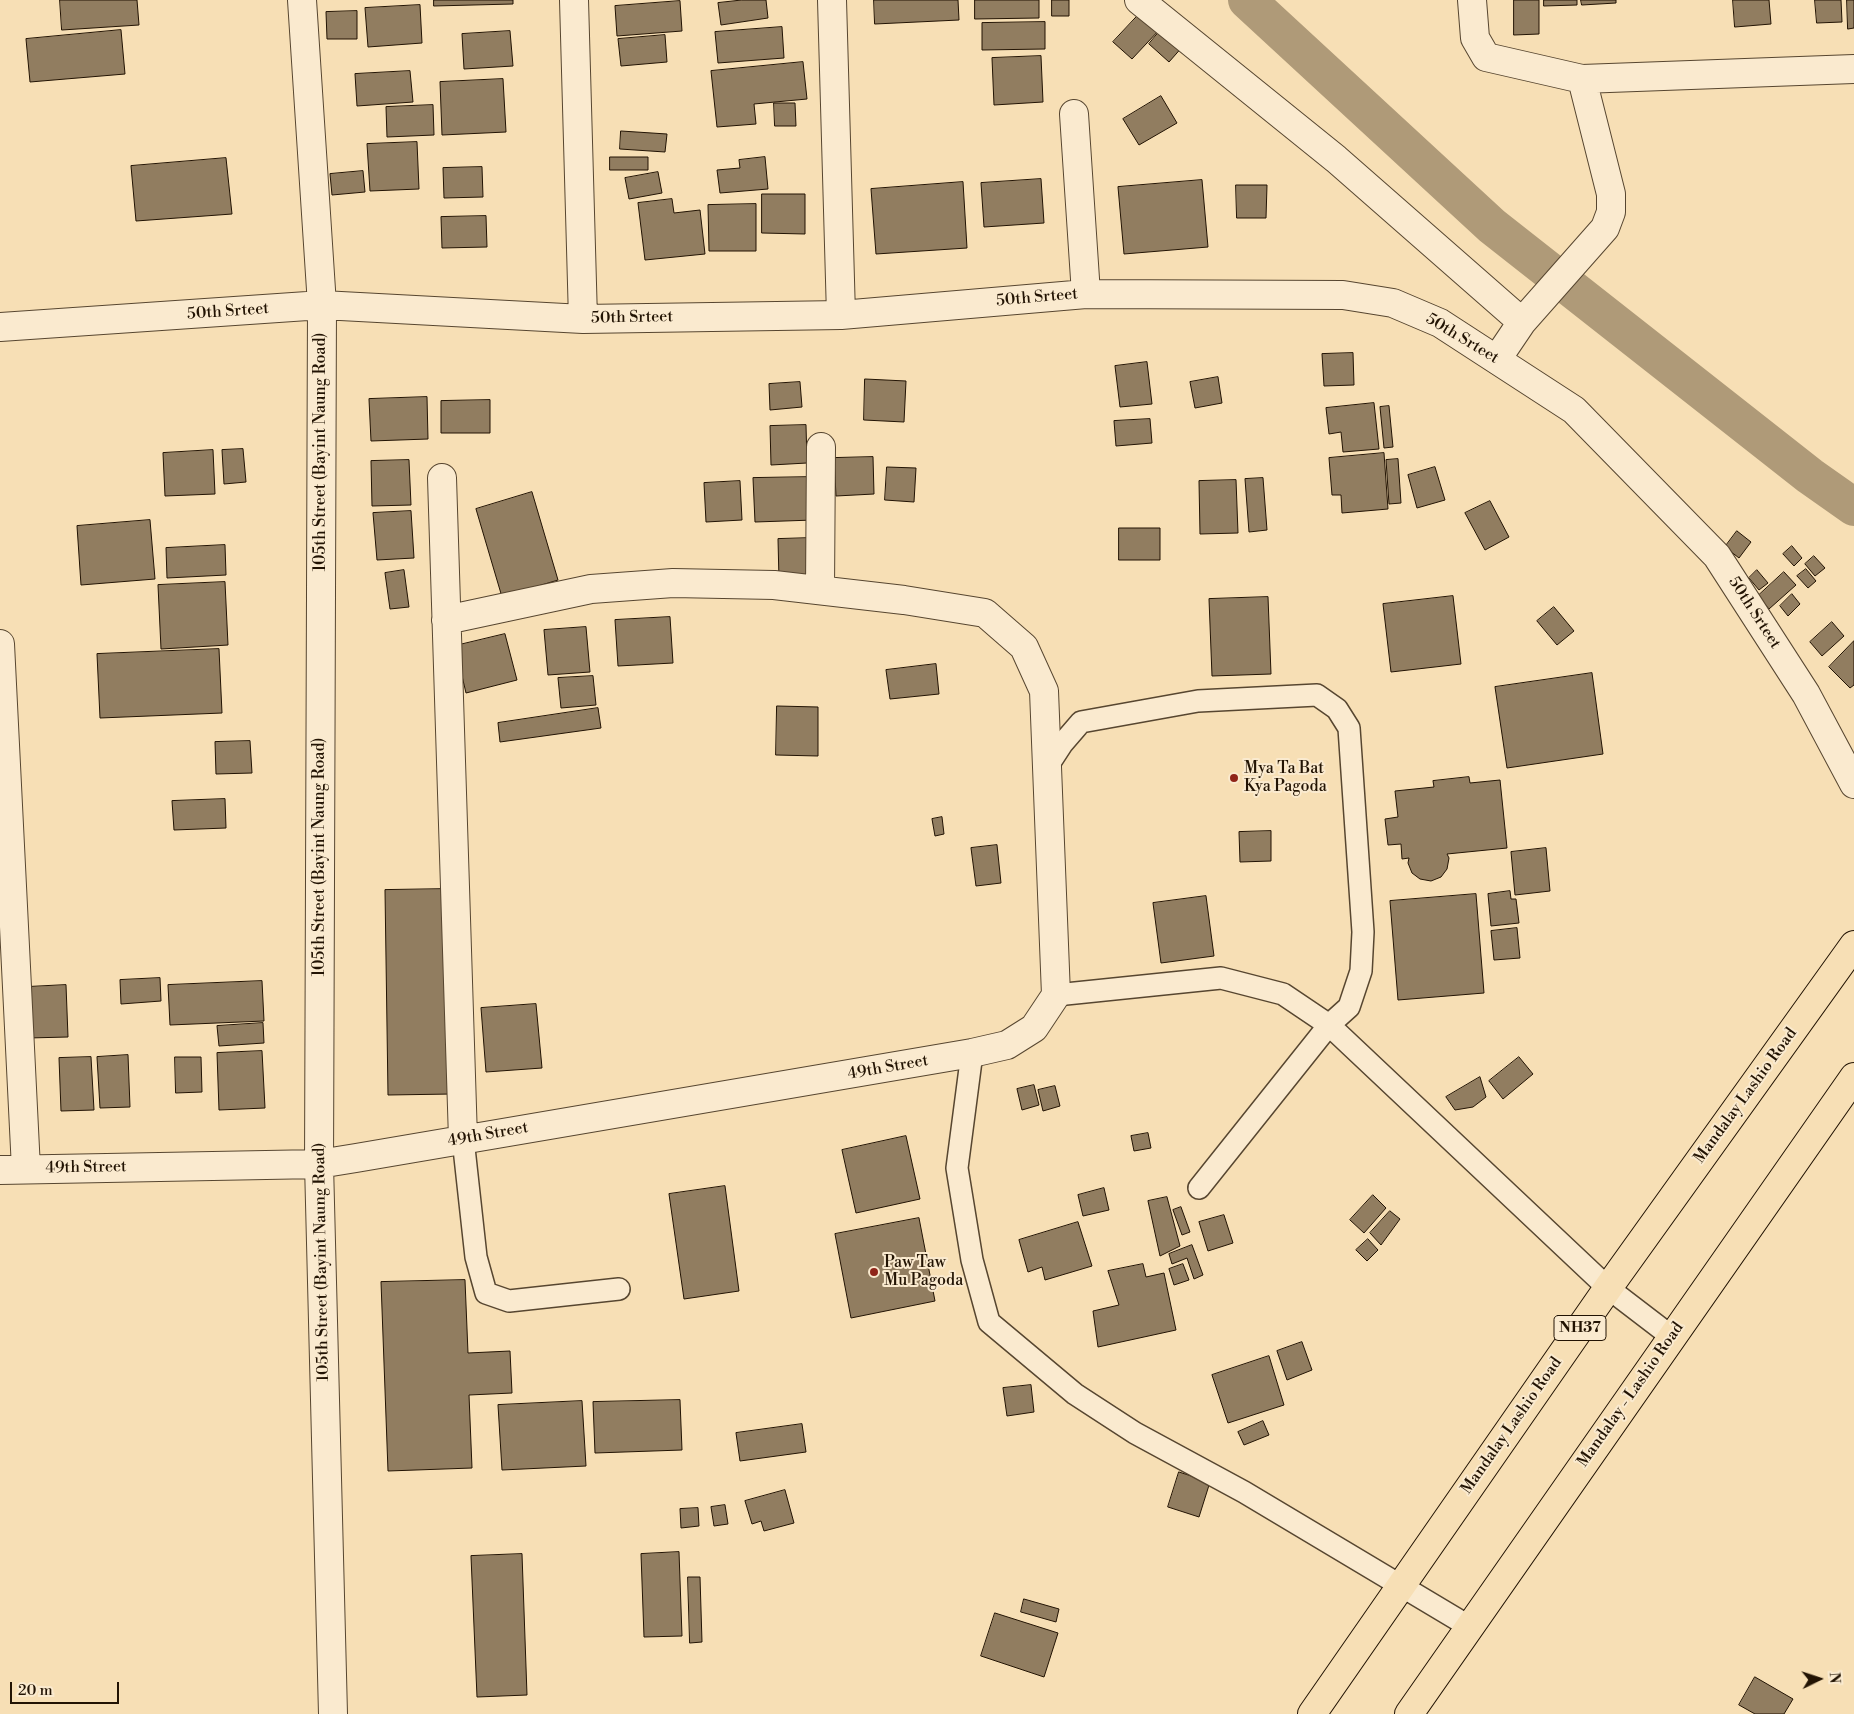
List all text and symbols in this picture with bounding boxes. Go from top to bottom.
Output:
street label: 50th Srteet [995,285,1079,311]
street label: 50th Srteet [186,300,270,324]
street label: 50th Srteet [591,308,673,328]
street label: 50th Srteet [1422,310,1502,368]
street label: 105th Street (Bayint Naung Road) [311,333,331,571]
street label: 50th Srteet [1724,573,1784,653]
street label: 105th Street (Bayint Naung Road) [310,738,330,976]
place label: Mya Ta Bat Kya Pagoda [1244,759,1327,797]
marker: Mya Ta Bat Kya Pagoda [1228,772,1240,784]
street label: Mandalay Lashio Road [1690,1025,1802,1167]
street label: 49th Street [846,1051,930,1085]
street label: 49th Street [446,1118,530,1152]
street label: 105th Street (Bayint Naung Road) [310,1142,334,1382]
street label: 49th Street [45,1158,127,1178]
place label: Paw Taw Mu Pagoda [884,1253,963,1291]
marker: Paw Taw Mu Pagoda [868,1266,880,1278]
road number: NH37 [1554,1316,1606,1340]
street label: Mandalay - Lashio Road [1574,1319,1688,1471]
street label: Mandalay Lashio Road [1457,1354,1567,1498]
north arrow [1794,1654,1844,1704]
scale bar [12,1672,121,1704]
text: N [1825,1672,1843,1684]
text: 20 m [18,1681,53,1700]

